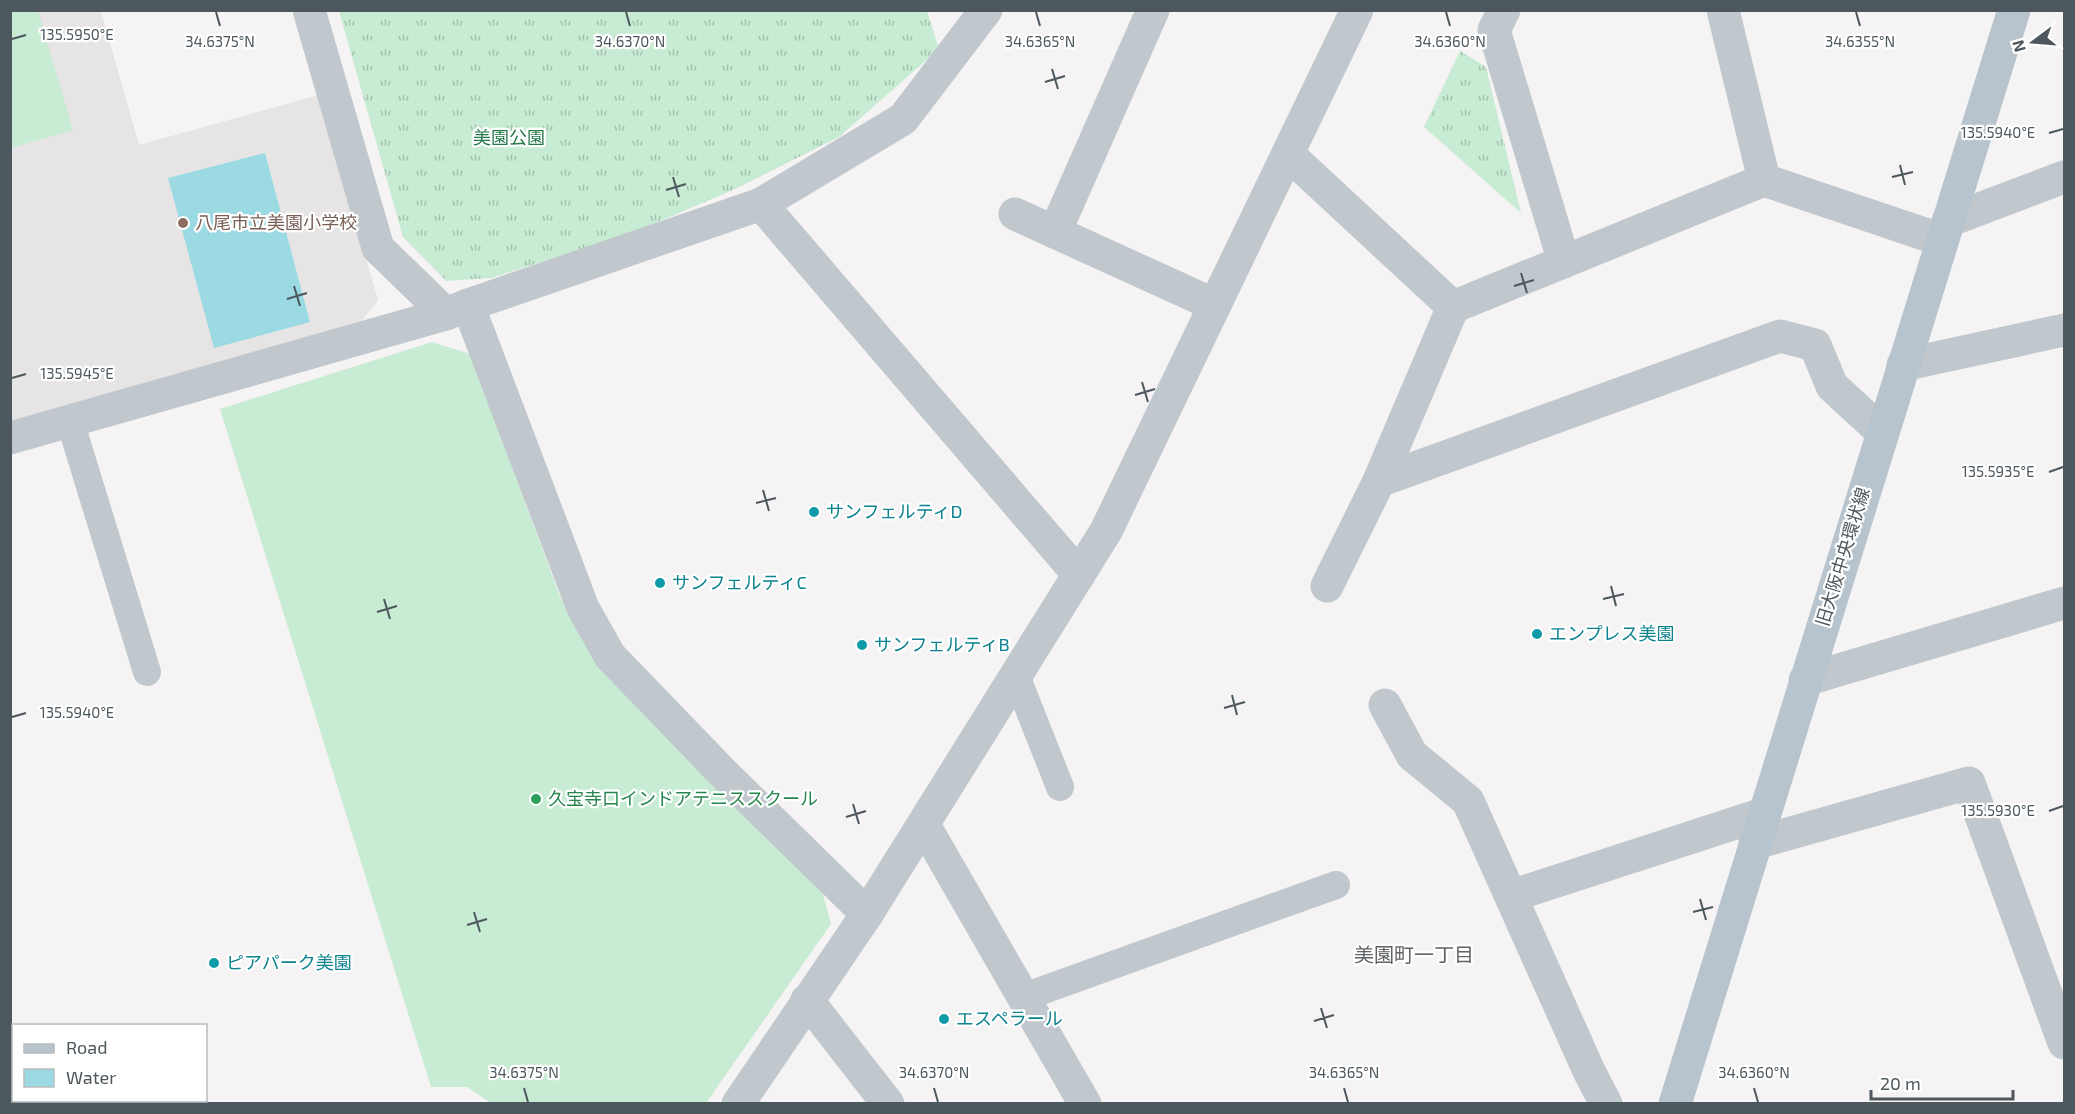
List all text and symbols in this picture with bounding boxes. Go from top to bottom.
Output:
north arrow [2003,12,2063,72]
text: 135.5950°E [40,25,114,43]
text: 34.6375°N [185,32,255,50]
text: 34.6370°N [595,32,665,50]
text: 34.6365°N [1005,32,1075,50]
text: 34.6360°N [1414,32,1486,50]
text: 34.6355°N [1825,32,1895,50]
text: N [2007,38,2029,54]
text: 135.5940°E [1961,123,2035,141]
park label: 美園公園 [473,126,545,148]
place label: 八尾市立美園小学校 [195,211,357,233]
marker: 八尾市立美園小学校 [176,216,190,230]
text: 135.5945°E [40,364,114,382]
text: 135.5935°E [1962,462,2034,480]
street label: 旧大阪中央環状線 [1810,485,1874,629]
place label: サンフェルティD [826,500,962,522]
marker: サンフェルティD [807,505,821,519]
place label: サンフェルティC [672,571,807,593]
marker: サンフェルティC [653,576,667,590]
place label: エンプレス美園 [1549,622,1674,644]
marker: エンプレス美園 [1530,627,1544,641]
place label: サンフェルティB [874,633,1010,655]
marker: サンフェルティB [855,638,869,652]
text: 135.5940°E [40,703,114,721]
place label: 久宝寺口インドアテニススクール [548,787,818,809]
marker: 久宝寺口インドアテニススクール [529,792,543,806]
text: 135.5930°E [1961,801,2035,819]
district label: 美園町一丁目 [1354,942,1474,966]
place label: ピアパーク美園 [226,951,352,973]
marker: ピアパーク美園 [207,956,221,970]
place label: エスペラール [956,1007,1063,1029]
marker: エスペラール [937,1012,951,1026]
legend [12,1024,207,1102]
text: Road [66,1036,107,1058]
text: 34.6375°N [489,1063,559,1081]
text: 34.6370°N [899,1063,969,1081]
text: 34.6365°N [1309,1063,1379,1081]
text: 34.6360°N [1718,1063,1790,1081]
scale bar [1871,1063,2014,1101]
text: Water [66,1066,116,1088]
text: 20 m [1880,1072,1921,1094]

